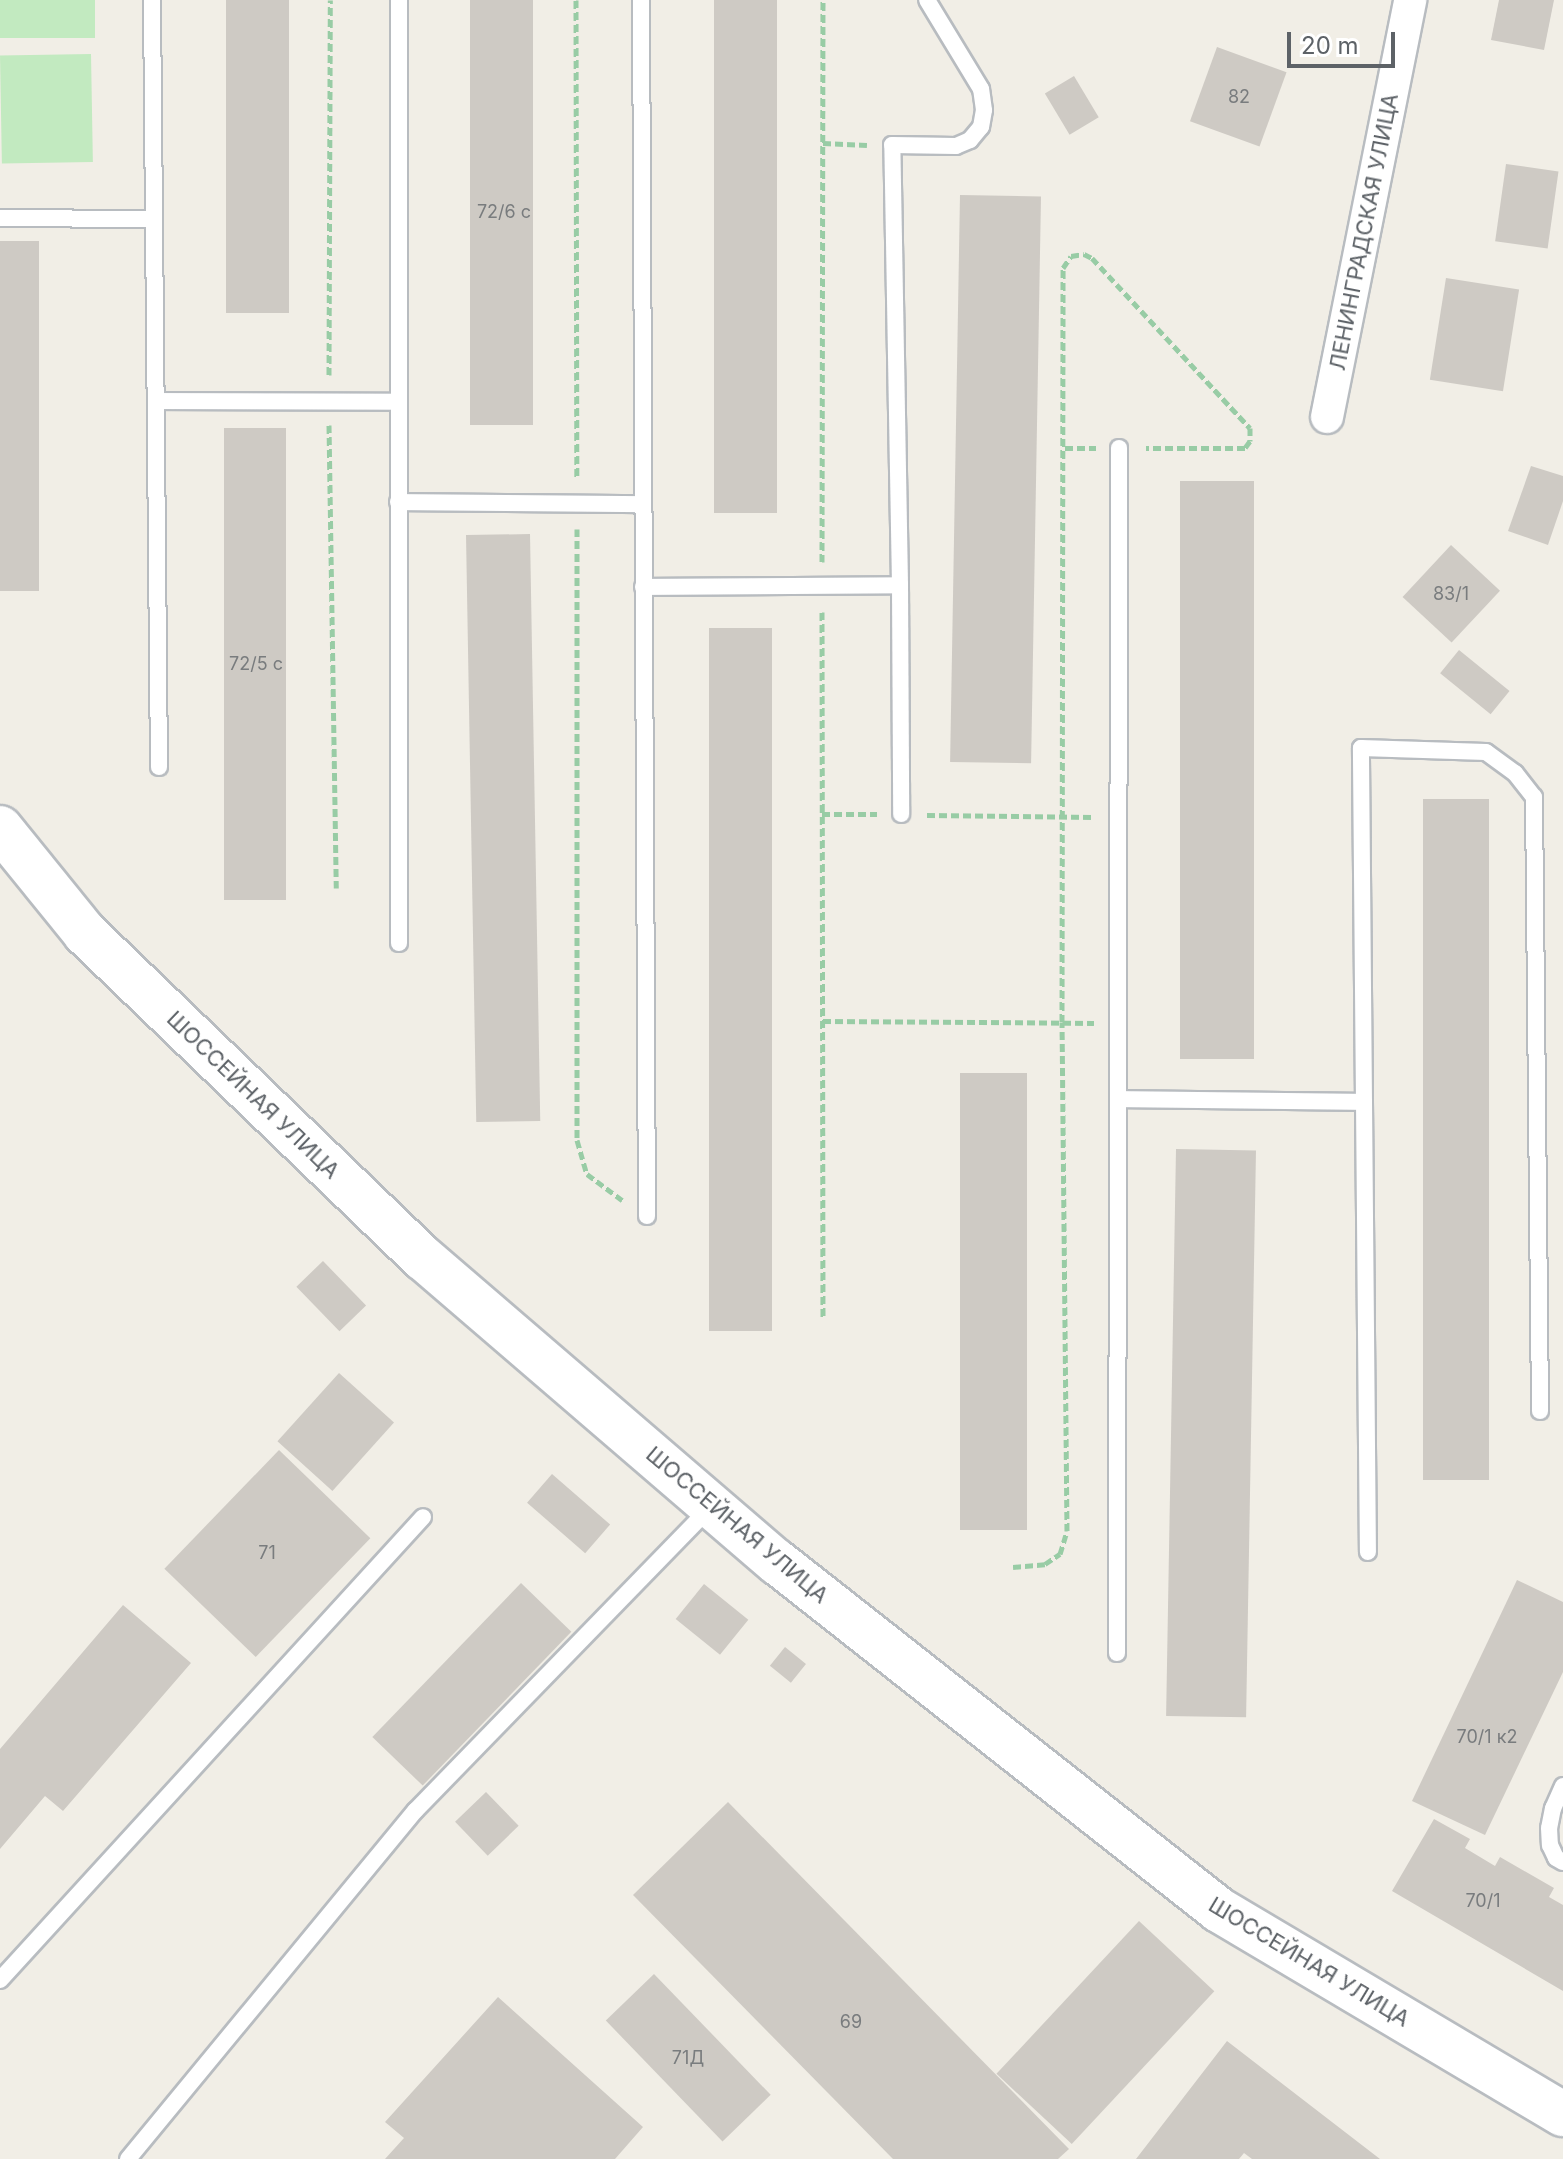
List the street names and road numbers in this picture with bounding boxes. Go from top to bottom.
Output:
street label: ЛЕНИНГРАДСКАЯ УЛИЦА [1324,91,1404,373]
street label: ШОССЕЙНАЯ УЛИЦА [161,1006,345,1184]
street label: ШОССЕЙНАЯ УЛИЦА [641,1441,833,1609]
street label: ШОССЕЙНАЯ УЛИЦА [1204,1892,1414,2032]

